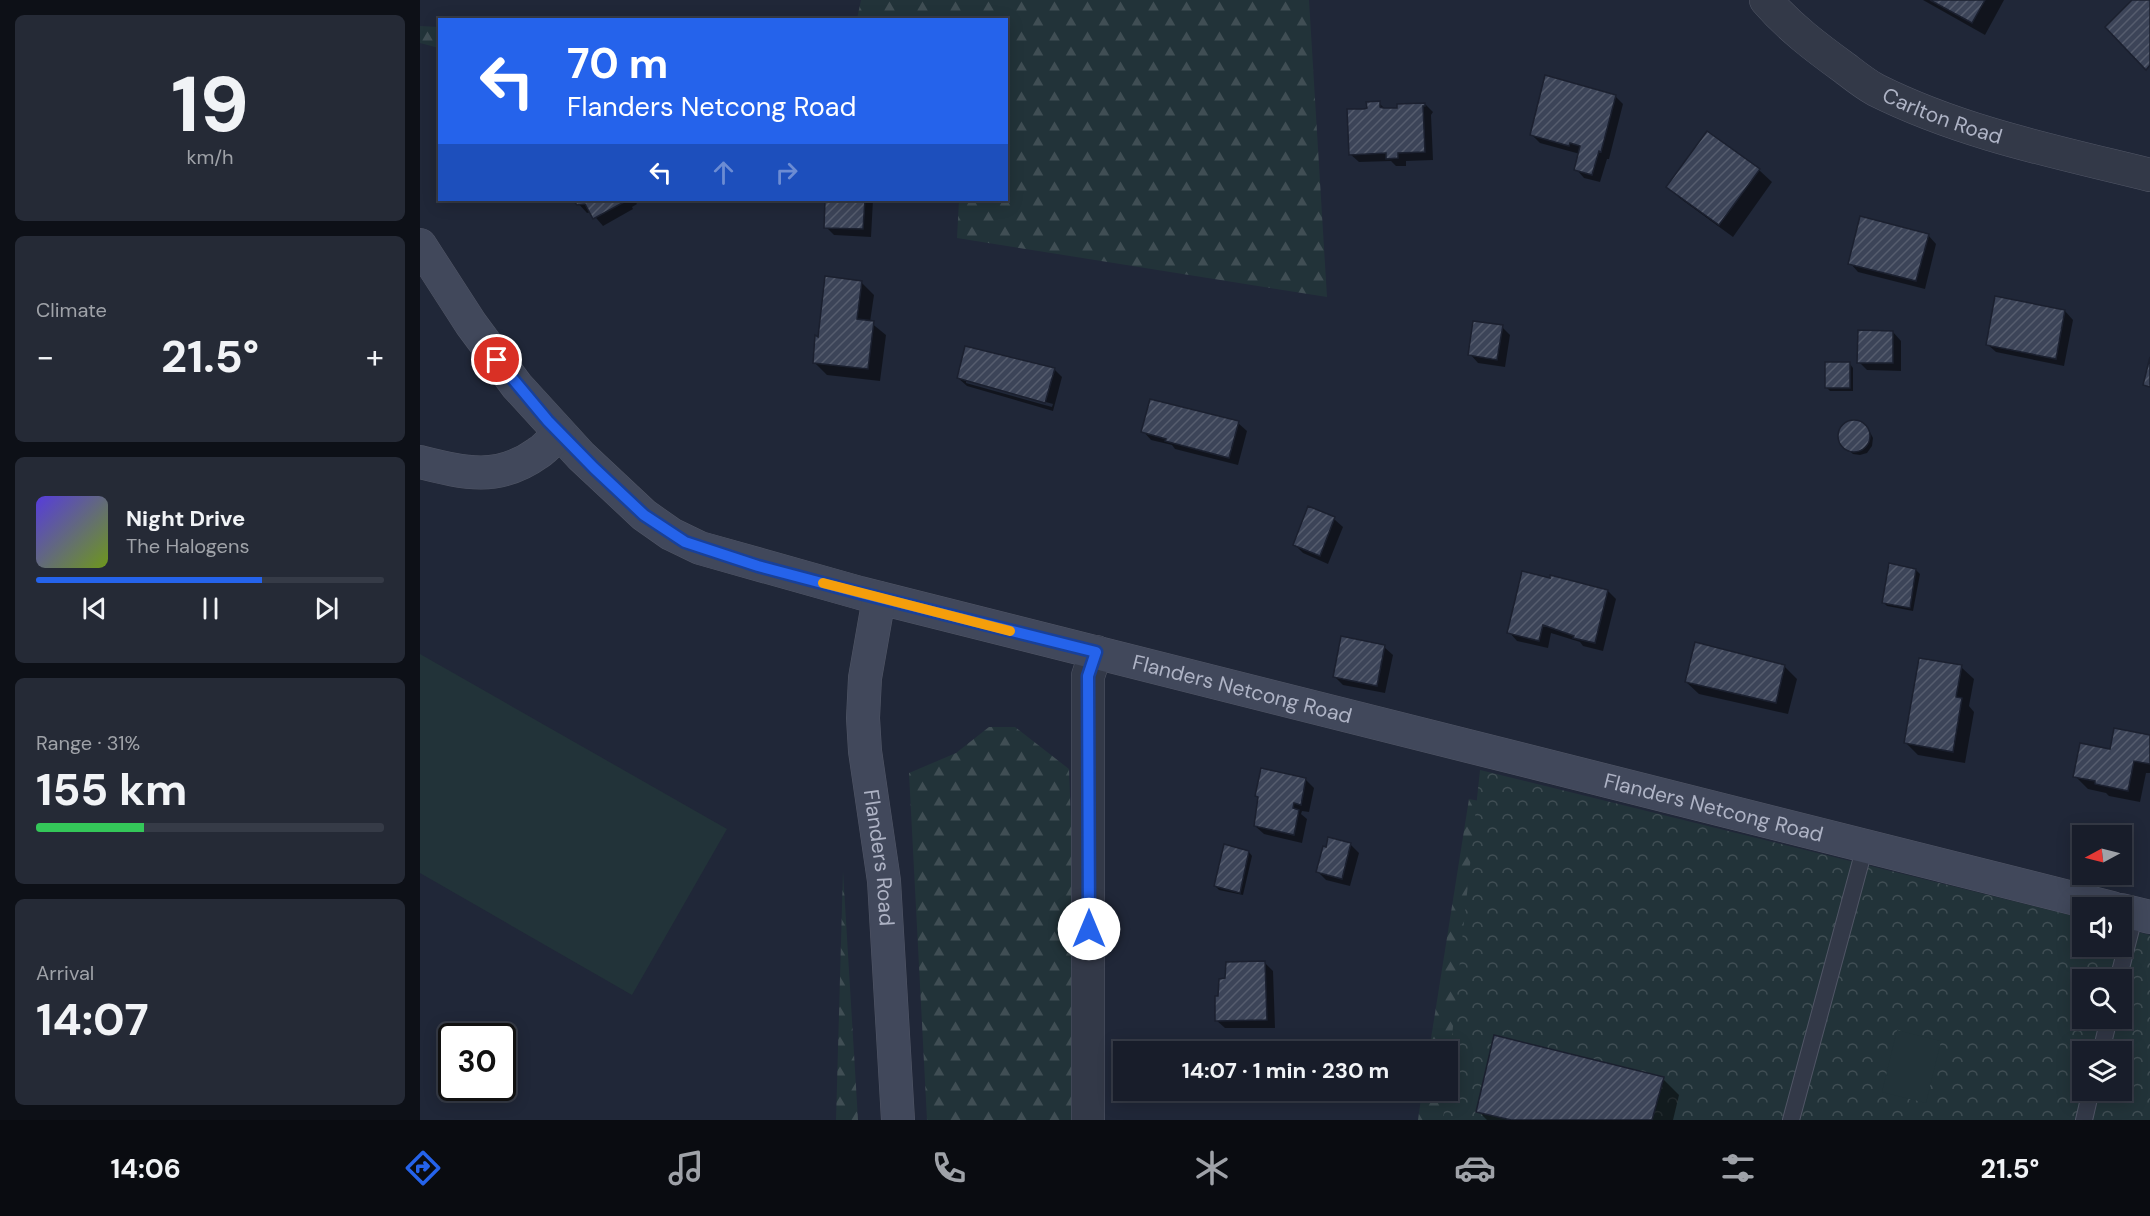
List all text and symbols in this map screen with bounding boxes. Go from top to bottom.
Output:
text: 70 m [567,36,668,91]
icon: left [468,42,546,120]
text: 19 [171,54,249,155]
street label: Carlton Road [1878,81,2006,151]
text: Flanders Netcong Road [567,89,856,124]
text: km/h [186,144,234,170]
icon: left [644,156,677,189]
icon: ahead [707,156,740,189]
icon: right [770,156,803,189]
text: Climate [36,297,107,323]
text: 21.5° [161,327,259,386]
pin [471,334,522,385]
text: − [36,335,54,378]
text: + [366,335,384,378]
icon: arrive [480,343,513,376]
text: Night Drive [126,504,245,533]
text: The Halogens [126,533,249,559]
icon: previous [78,592,111,625]
icon: pause [194,592,227,625]
icon: next [310,592,343,625]
street label: Flanders Netcong Road [1130,648,1355,730]
text: Range · 31% [36,730,140,756]
text: 155 km [36,760,187,819]
street label: Flanders Netcong Road [1601,767,1826,849]
street label: Flanders Road [857,788,901,927]
north arrow [2072,825,2132,885]
map controls [2072,825,2132,1101]
position arrow [1057,897,1121,961]
button: sound [2072,897,2132,957]
text: Arrival [36,960,94,986]
button: search [2072,969,2132,1029]
text: 14:07 [36,990,149,1049]
speed limit sign: 30 [438,1023,516,1101]
button: layers [2072,1041,2132,1101]
text: 14:07 · 1 min · 230 m [1182,1056,1389,1085]
icon: directions [402,1147,444,1189]
icon: music [665,1147,707,1189]
icon: phone [928,1147,970,1189]
icon: climate [1191,1147,1233,1189]
icon: car [1454,1147,1496,1189]
icon: filters [1717,1147,1759,1189]
text: 14:06 [111,1151,181,1186]
text: 21.5° [1981,1151,2039,1186]

